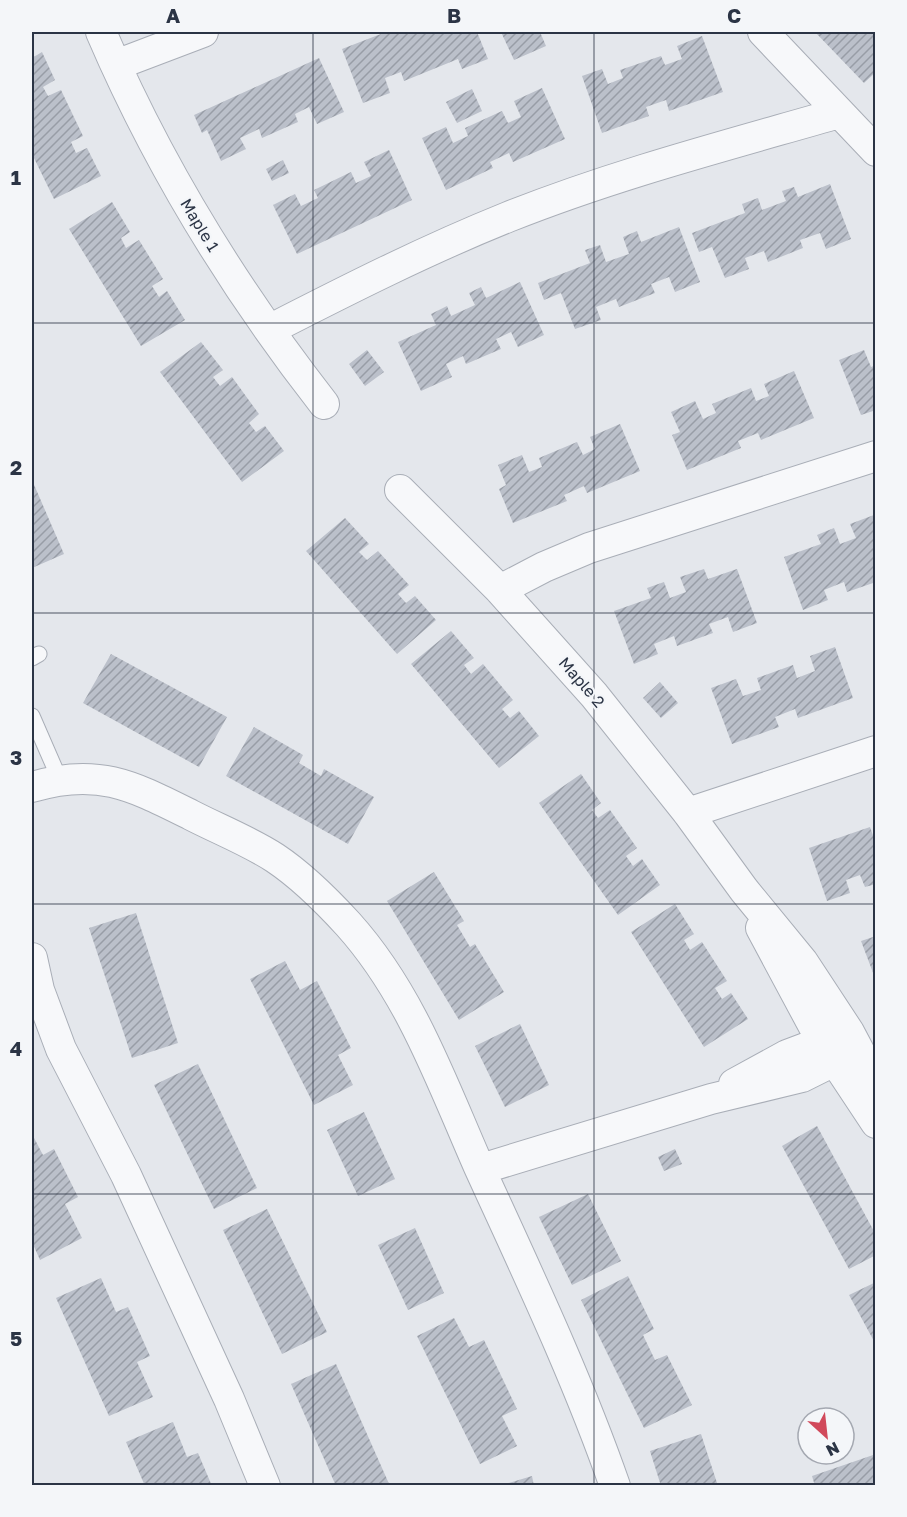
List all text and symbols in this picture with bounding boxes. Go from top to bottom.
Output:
text: A [166,3,180,27]
text: B [447,3,461,27]
text: C [727,3,741,27]
text: 1 [11,165,21,189]
street label: Maple 1 [176,195,224,255]
text: 2 [10,455,22,479]
street label: Maple 2 [555,653,609,711]
text: 3 [10,745,22,769]
text: 4 [10,1036,22,1060]
text: 5 [10,1326,22,1350]
north arrow [796,1406,856,1466]
text: N [823,1438,843,1461]

